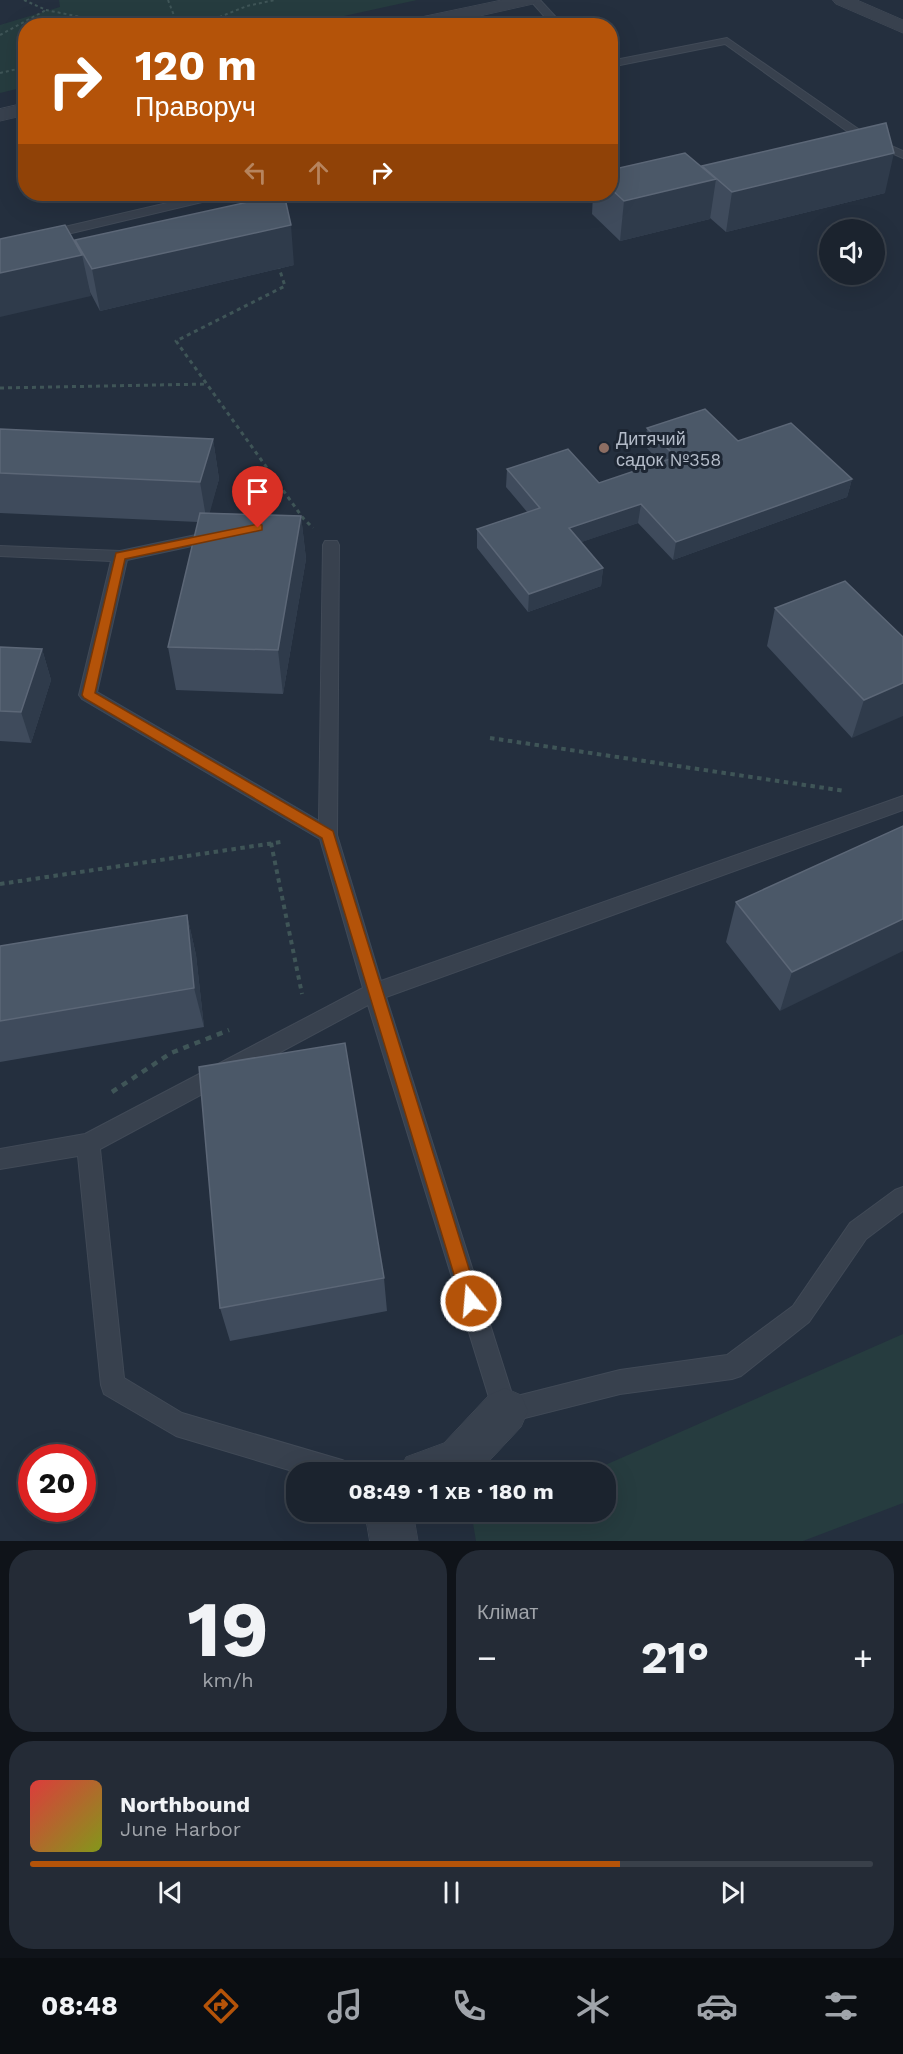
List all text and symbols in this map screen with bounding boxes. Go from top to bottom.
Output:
text: 120 m [135,41,257,90]
icon: right [36,42,114,120]
text: Праворуч [135,91,256,123]
icon: left [239,156,272,189]
icon: ahead [302,156,335,189]
icon: right [365,156,398,189]
map controls [819,219,885,285]
button: sound [819,219,885,285]
place label: Дитячий садок №358 [616,428,721,470]
marker: Дитячий садок №358 [597,441,611,455]
pin [232,466,283,528]
icon: arrive [241,475,274,508]
position arrow [439,1269,503,1333]
speed limit sign: 20 [18,1444,96,1522]
text: 08:49 · 1 хв · 180 m [348,1479,554,1504]
text: 19 [187,1583,269,1675]
text: Клімат [477,1600,538,1624]
text: 21° [641,1631,709,1684]
text: − [477,1638,497,1677]
text: + [853,1638,873,1677]
text: km/h [202,1668,254,1692]
text: Northbound [120,1792,250,1817]
text: June Harbor [120,1817,241,1841]
icon: previous [154,1876,187,1909]
icon: pause [435,1876,468,1909]
icon: next [716,1876,749,1909]
icon: directions [200,1985,242,2027]
icon: music [324,1985,366,2027]
icon: phone [448,1985,490,2027]
icon: climate [572,1985,614,2027]
icon: car [696,1985,738,2027]
icon: filters [820,1985,862,2027]
text: 08:48 [41,1990,118,2022]

